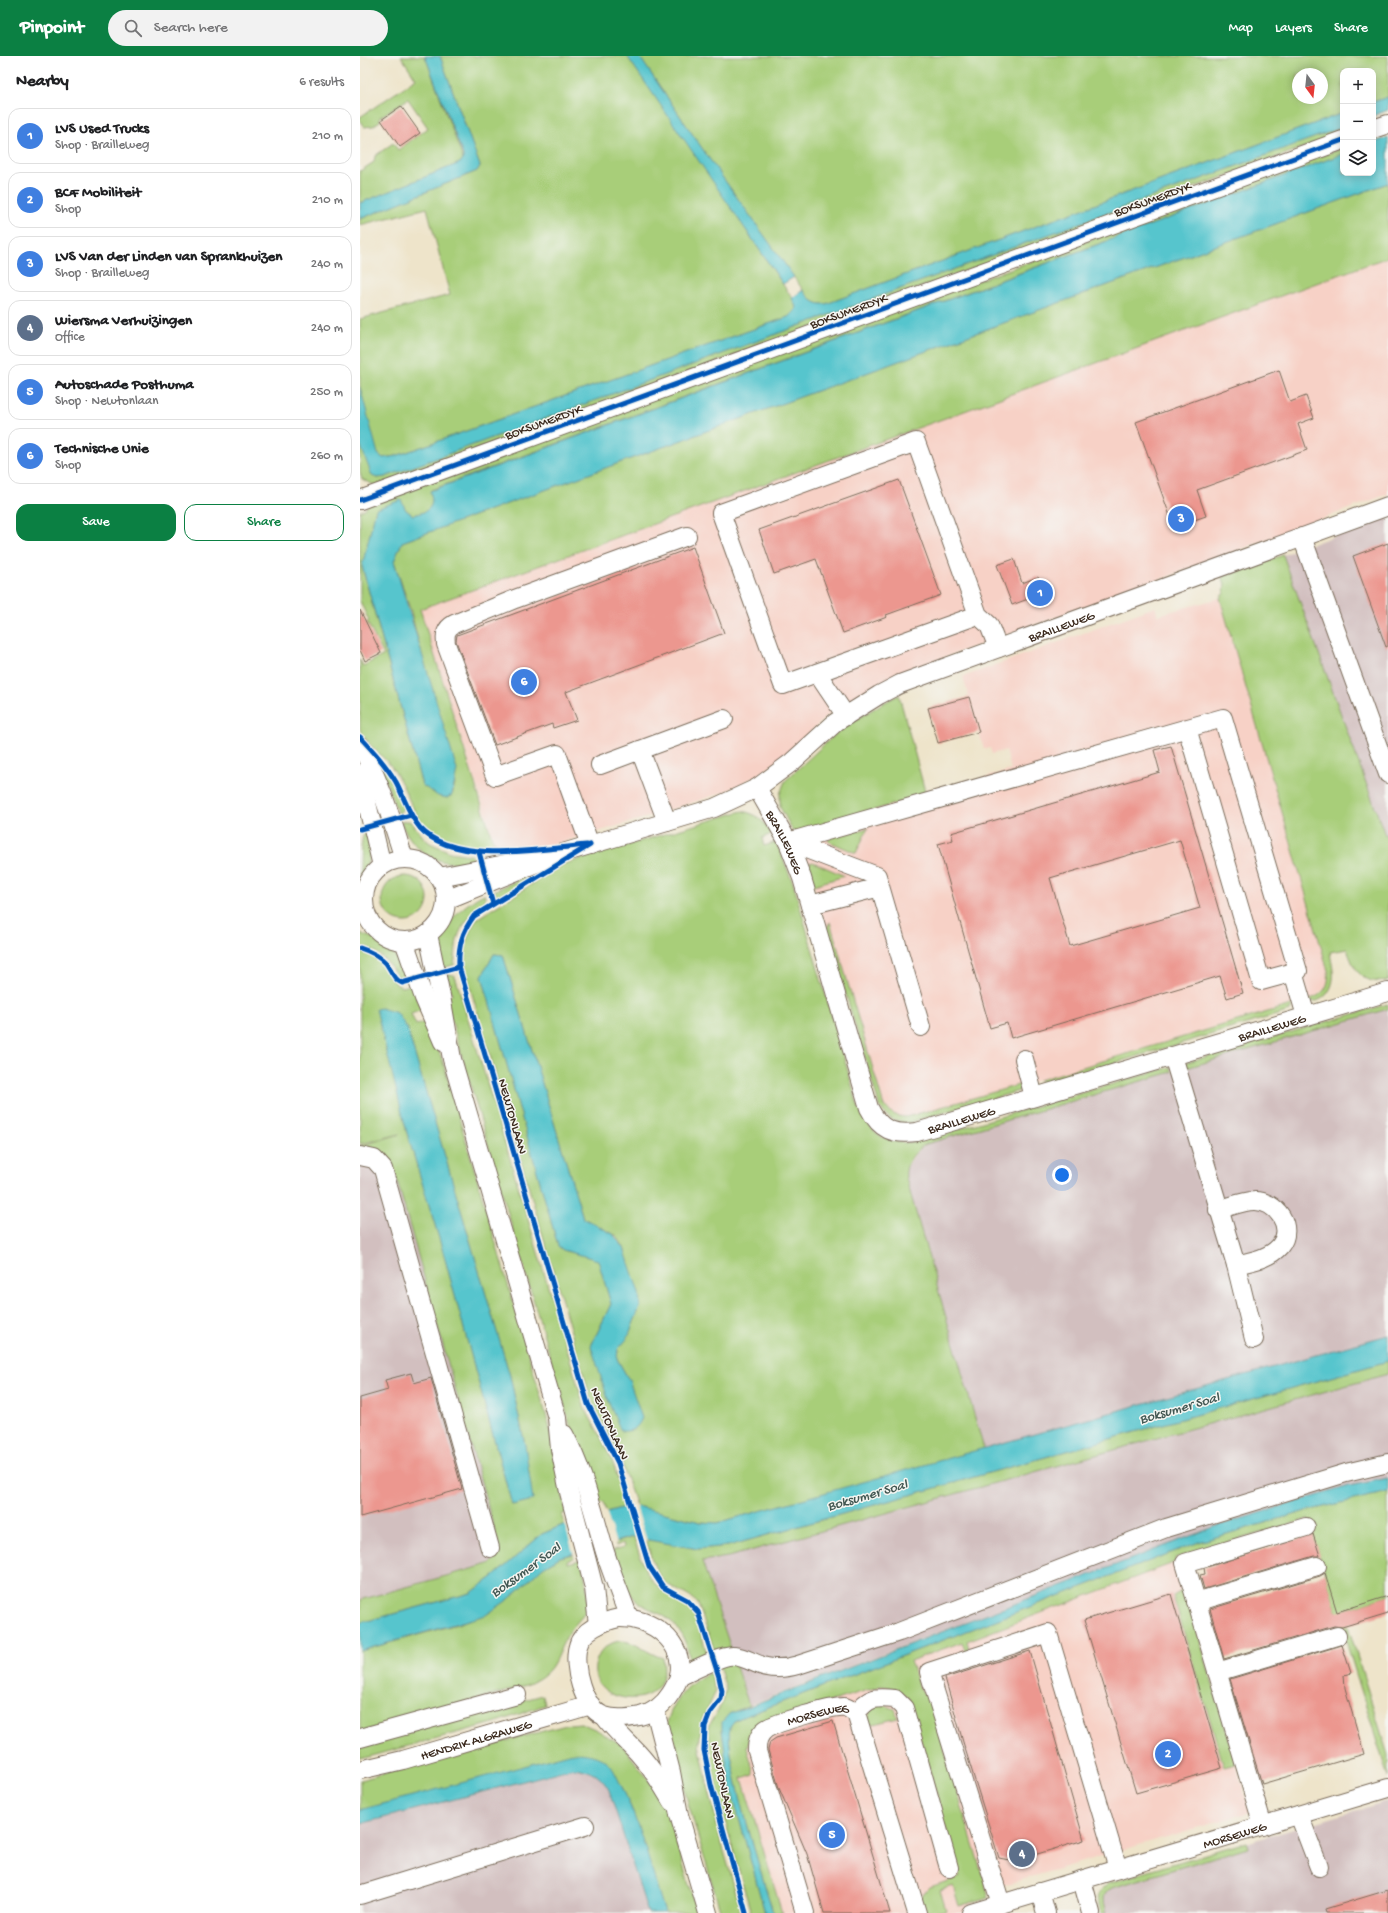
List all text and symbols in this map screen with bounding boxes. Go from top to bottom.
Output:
search box [108,10,388,46]
text: Pinpoint [20,17,84,40]
icon: search [122,17,144,39]
text: Search here [154,19,228,37]
text: Map [1229,20,1253,37]
text: Layers [1275,20,1312,37]
text: Share [1334,20,1368,37]
north arrow [1292,68,1328,104]
map controls [1340,68,1376,176]
button: + [1340,68,1376,104]
text: Nearby [16,72,69,92]
text: 6 results [299,75,344,90]
button: − [1340,104,1376,140]
text: LVS Used Trucks [55,120,149,138]
text: 1 [27,129,33,144]
text: 210 m [312,129,343,144]
text: Shop · Brailleweg [55,138,149,153]
button: layers [1340,140,1376,176]
street label: BOKSUMERDYK [1111,179,1195,222]
text: BCF Mobiliteit [55,184,141,202]
text: 2 [27,193,33,208]
text: 210 m [312,193,343,208]
text: Shop [55,202,81,217]
text: LVS Van der Linden van Sprankhuizen [55,248,282,266]
text: 3 [27,257,33,272]
text: 240 m [311,257,343,272]
text: Shop · Brailleweg [55,266,149,281]
street label: BOKSUMERDYK [807,291,891,334]
text: Wiersma Verhuizingen [55,312,192,330]
text: 4 [27,321,33,336]
text: 240 m [311,321,343,336]
text: Office [55,330,85,345]
text: Autoschade Posthuma [55,376,194,394]
text: 5 [27,385,33,400]
text: 250 m [310,385,343,400]
text: Shop · Newtonlaan [55,394,158,409]
street label: BOKSUMERDYK [502,402,586,445]
text: Technische Unie [55,440,149,458]
text: 6 [27,449,33,464]
text: 260 m [310,449,343,464]
text: Shop [55,458,81,473]
button: Save [16,504,176,541]
button: Share [184,504,344,541]
pin: 3 [1168,504,1194,534]
pin: 1 [1027,578,1053,608]
street label: BRAILLEWEG [1026,608,1098,647]
pin: 6 [511,667,537,697]
street label: BRAILLEWEG [761,808,805,877]
street label: BRAILLEWEG [1236,1012,1308,1046]
street label: NEWTONLAAN [494,1077,529,1156]
street label: BRAILLEWEG [925,1104,998,1139]
your location [1052,1165,1072,1185]
street label: NEWTONLAAN [586,1386,631,1462]
water label: Boksumer Soal [1138,1390,1223,1429]
water label: Boksumer Soal [826,1477,911,1516]
water label: Boksumer Soal [488,1539,566,1602]
street label: MORSEWEG [785,1701,853,1730]
street label: HENDRIK ALGRAWEG [419,1718,535,1764]
pin: 2 [1155,1739,1181,1769]
street label: NEWTONLAAN [706,1741,737,1820]
pin: 5 [819,1820,845,1850]
street label: MORSEWEG [1202,1820,1269,1853]
pin: 4 [1009,1839,1035,1869]

